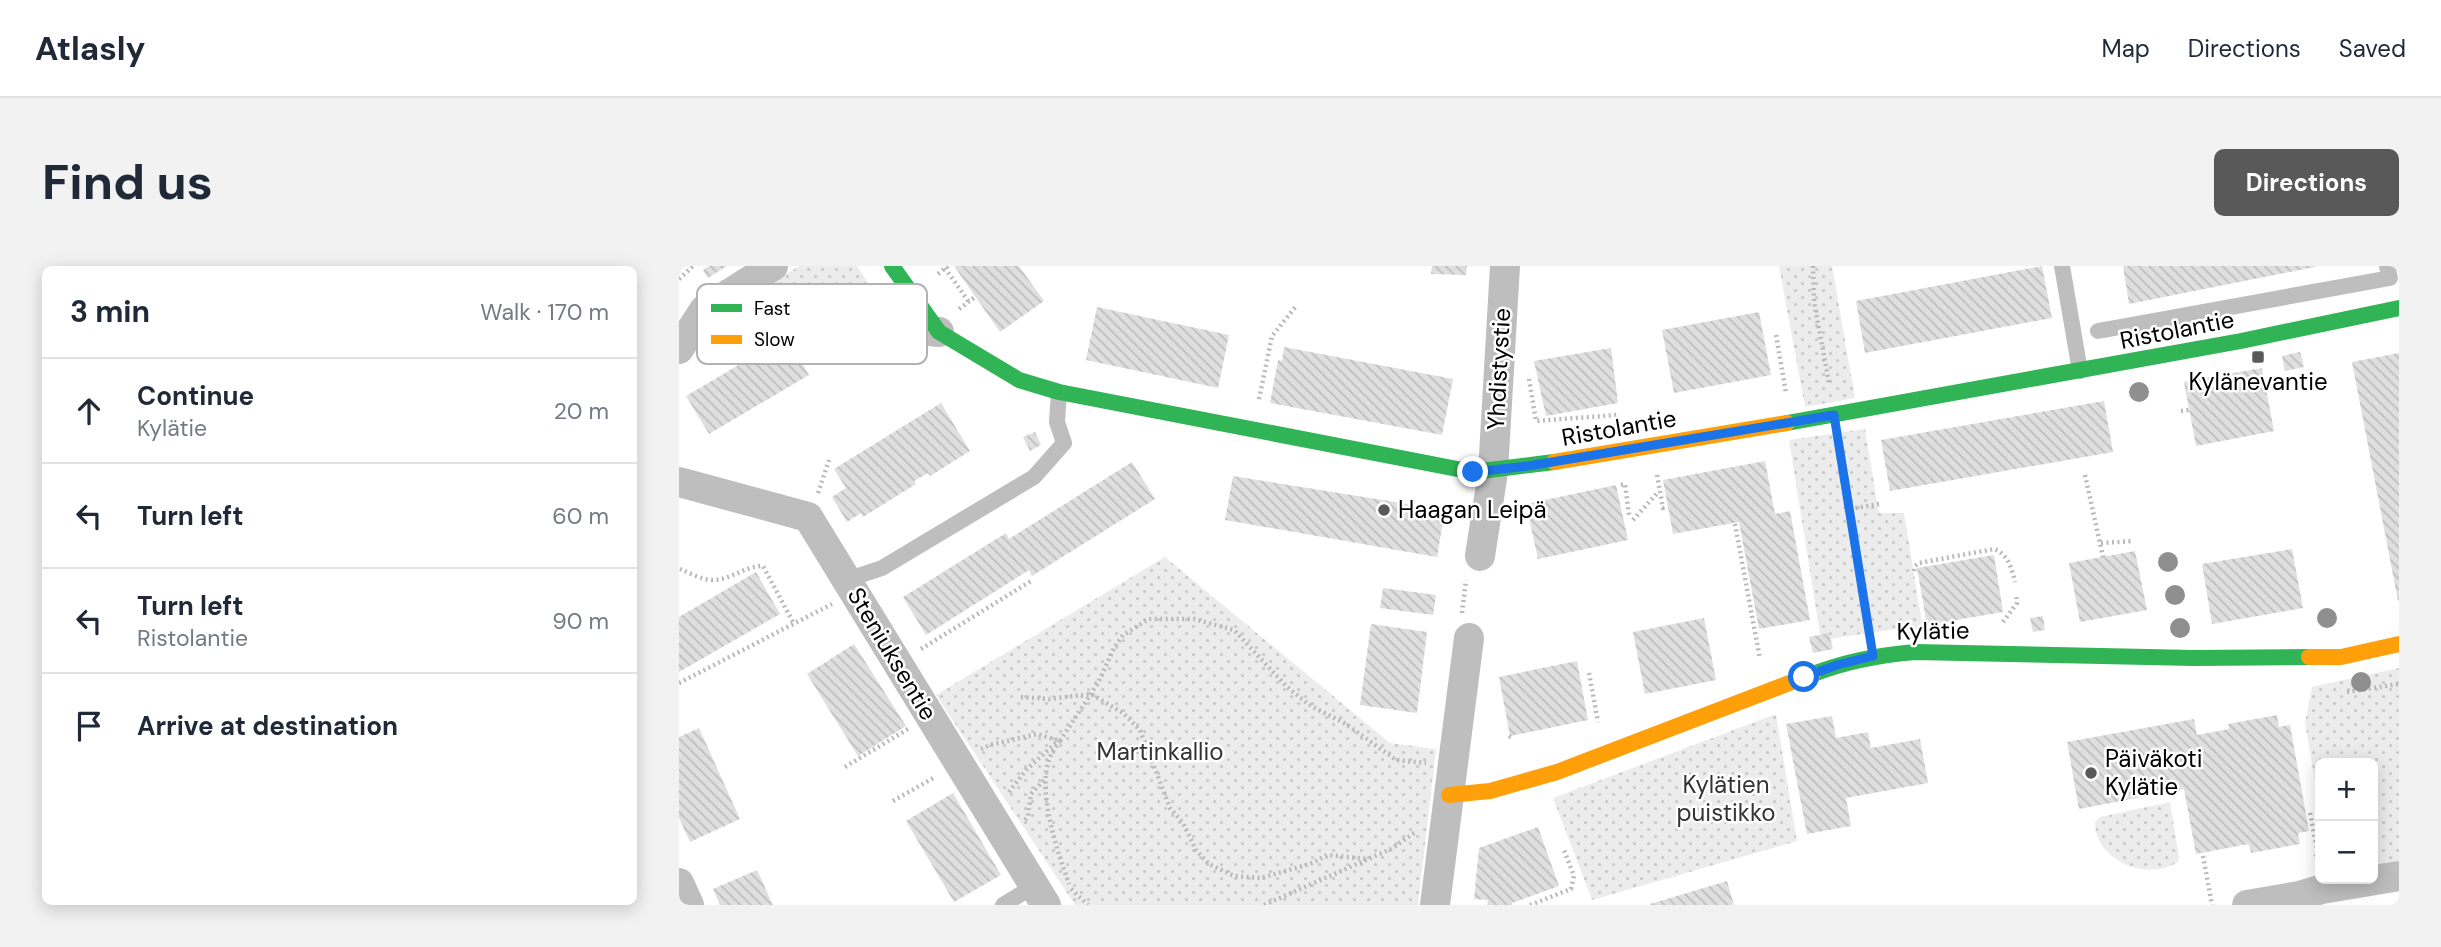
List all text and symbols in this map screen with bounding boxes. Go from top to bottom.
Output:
text: Atlasly [35,27,145,70]
text: Map [2102,33,2150,64]
text: Directions [2188,33,2301,64]
text: Saved [2339,33,2406,64]
button: Directions [2214,149,2399,216]
text: Find us [42,150,213,214]
legend [697,284,927,364]
text: 3 min [70,292,150,331]
text: Fast [754,296,790,321]
text: Walk · 170 m [480,297,609,327]
street label: Ristolantie [2117,303,2237,356]
street label: Yhdistystie [1480,307,1517,431]
text: Slow [754,327,795,352]
marker: Kylänevantie [2250,349,2266,365]
place label: Kylänevantie [2188,366,2328,397]
text: Continue [137,379,254,413]
icon: ahead [70,392,108,430]
text: 20 m [554,396,609,426]
street label: Ristolantie [1559,402,1679,453]
text: Kylätie [137,413,207,443]
route end [1457,456,1488,487]
place label: Haagan Leipä [1398,494,1547,525]
icon: left [70,497,108,535]
text: Turn left [137,499,244,533]
text: 60 m [552,501,609,531]
marker: Haagan Leipä [1376,502,1392,518]
street label: Steniuksentie [841,582,944,726]
text: Turn left [137,589,244,623]
icon: left [70,602,108,640]
text: 90 m [552,606,609,636]
street label: Kylätie [1896,614,1970,647]
text: Ristolantie [137,623,248,653]
route start [1788,661,1819,692]
icon: arrive [70,707,108,745]
text: Arrive at destination [137,709,398,743]
park label: Martinkallio [1097,736,1223,767]
place label: Päiväkoti Kylätie [2105,743,2202,802]
map controls [2315,758,2378,884]
button: + [2315,758,2378,821]
marker: Päiväkoti Kylätie [2083,765,2099,781]
park label: Kylätien puistikko [1677,769,1775,828]
button: − [2315,821,2378,884]

